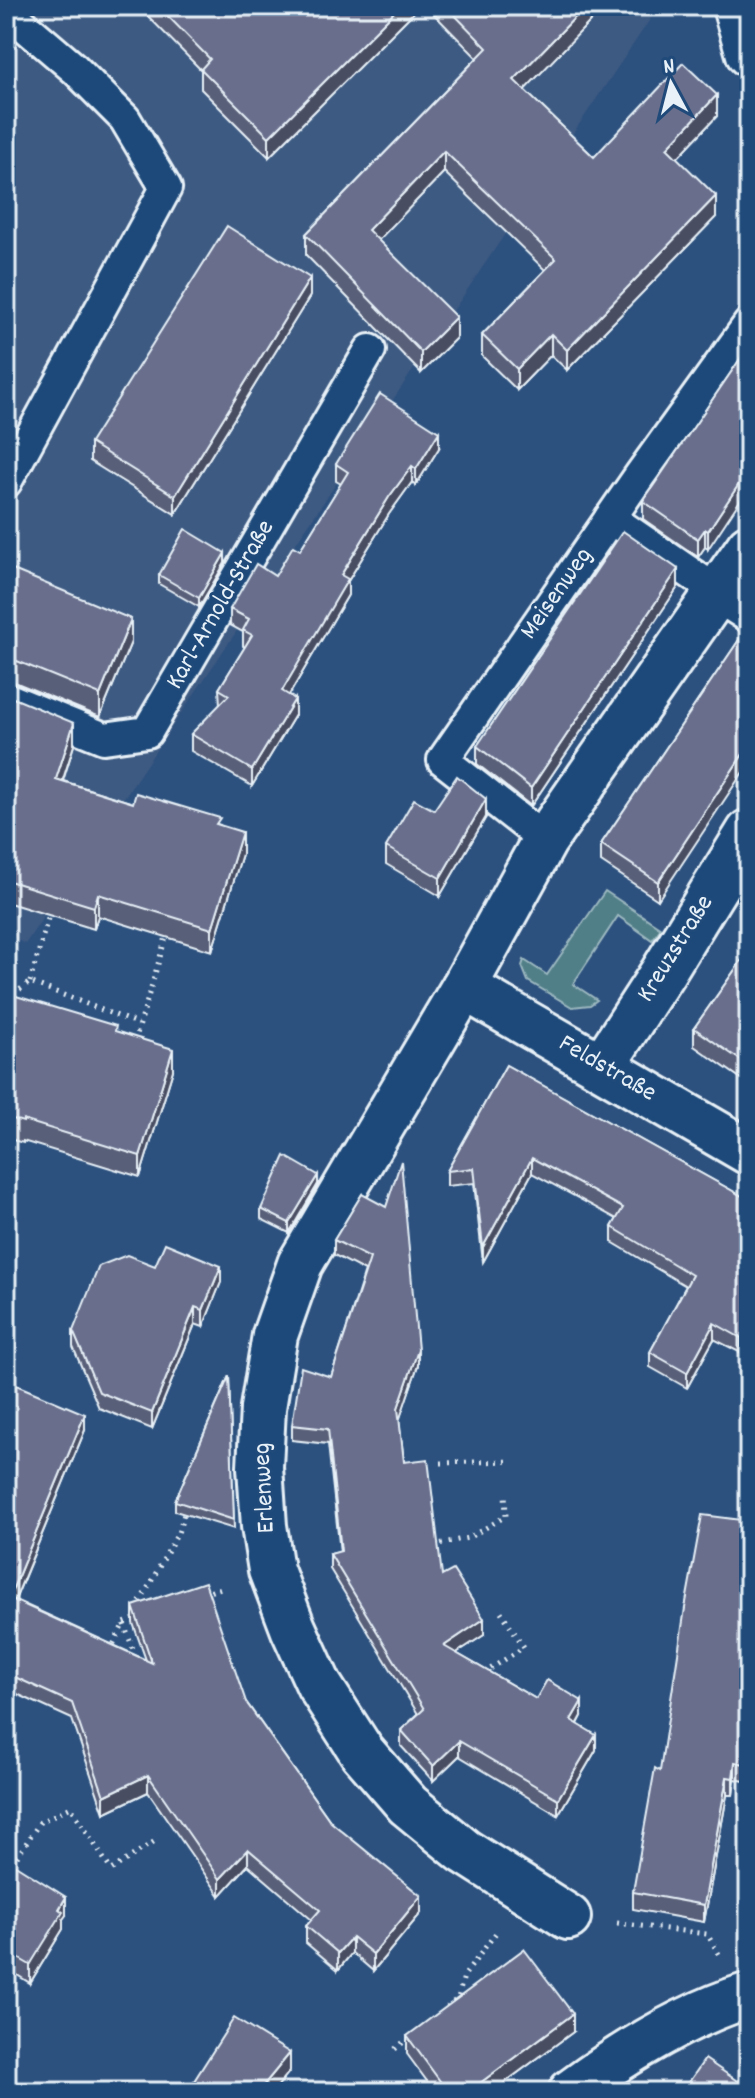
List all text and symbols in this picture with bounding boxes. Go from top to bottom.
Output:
north arrow [631,44,711,124]
text: N [662,52,676,84]
street label: Karl-Arnold-Straße [157,513,285,697]
street label: Meisenweg [512,540,602,648]
street label: Kreuzstraße [628,888,724,1010]
street label: Feldstraße [551,1026,663,1112]
street label: Erlenweg [244,1442,286,1534]

